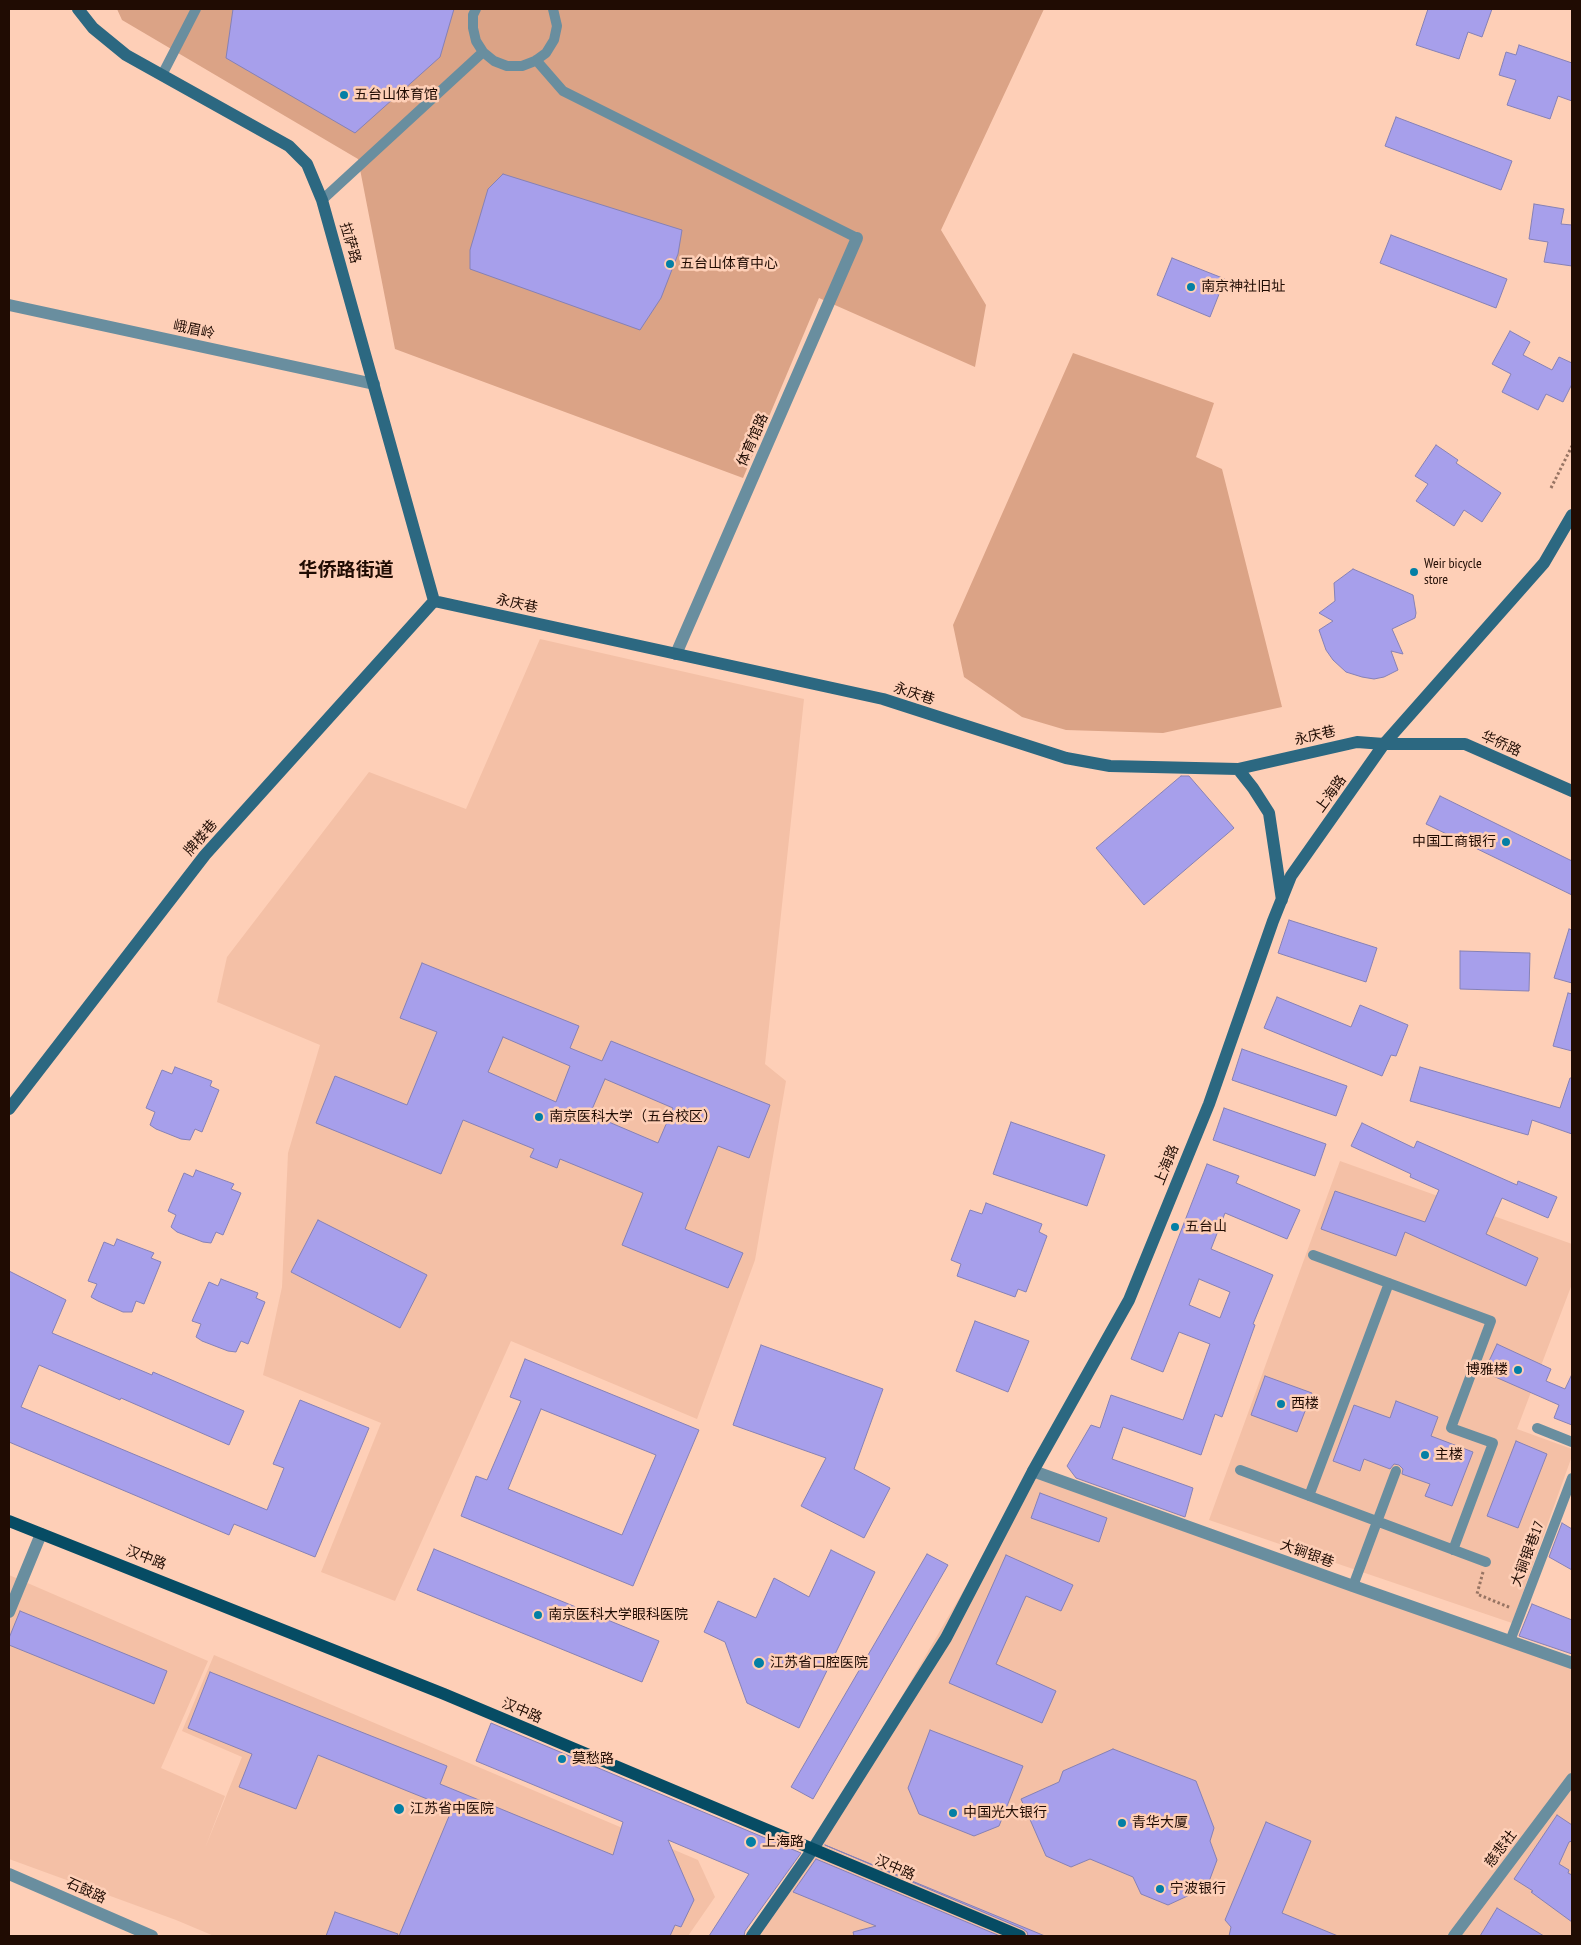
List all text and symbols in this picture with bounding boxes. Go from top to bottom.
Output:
place label: 五台山体育馆 [354,87,438,103]
marker: 五台山体育馆 [338,89,350,101]
street label: 拉萨路 [336,220,364,266]
place label: 五台山体育中心 [680,256,778,272]
marker: 五台山体育中心 [664,258,676,270]
place label: 南京神社旧址 [1201,279,1285,295]
marker: 南京神社旧址 [1185,281,1197,293]
street label: 峨眉岭 [172,317,216,343]
street label: 体育馆路 [734,411,772,469]
place label: Weir bicycle store [1424,556,1482,588]
district label: 华侨路街道 [299,560,393,582]
marker: Weir bicycle store [1408,566,1420,578]
street label: 永庆巷 [495,591,539,617]
street label: 永庆巷 [891,680,937,708]
street label: 永庆巷 [1293,723,1337,749]
street label: 华侨路 [1478,728,1524,760]
street label: 上海路 [1312,772,1350,816]
street label: 牌楼巷 [181,817,221,859]
place label: 中国工商银行 [1412,834,1496,850]
marker: 中国工商银行 [1500,836,1512,848]
place label: 南京医科大学（五台校区） [549,1109,717,1125]
marker: 南京医科大学（五台校区） [533,1111,545,1123]
street label: 上海路 [1151,1142,1183,1188]
place label: 五台山 [1185,1219,1227,1235]
marker: 五台山 [1169,1221,1181,1233]
place label: 博雅楼 [1466,1362,1508,1378]
marker: 博雅楼 [1512,1364,1524,1376]
place label: 西楼 [1291,1396,1319,1412]
marker: 西楼 [1275,1398,1287,1410]
place label: 主楼 [1435,1447,1463,1463]
marker: 主楼 [1419,1449,1431,1461]
street label: 大锏银巷17 [1508,1519,1548,1589]
street label: 大锏银巷 [1278,1537,1336,1571]
street label: 汉中路 [123,1543,169,1573]
place label: 南京医科大学眼科医院 [548,1607,688,1623]
marker: 南京医科大学眼科医院 [532,1609,544,1621]
place label: 江苏省口腔医院 [770,1655,868,1671]
marker: 江苏省口腔医院 [752,1656,766,1670]
street label: 汉中路 [499,1695,545,1727]
place label: 莫愁路 [572,1751,614,1767]
marker: 莫愁路 [556,1753,568,1765]
place label: 江苏省中医院 [410,1801,494,1817]
marker: 江苏省中医院 [392,1802,406,1816]
place label: 中国光大银行 [963,1805,1047,1821]
marker: 中国光大银行 [947,1807,959,1819]
place label: 青华大厦 [1132,1815,1188,1831]
marker: 青华大厦 [1116,1817,1128,1829]
street label: 慈悲社 [1482,1827,1520,1871]
place label: 上海路 [762,1834,804,1850]
marker: 上海路 [744,1835,758,1849]
street label: 汉中路 [872,1852,918,1884]
street label: 石鼓路 [63,1875,109,1907]
place label: 宁波银行 [1170,1881,1226,1897]
marker: 宁波银行 [1154,1883,1166,1895]

